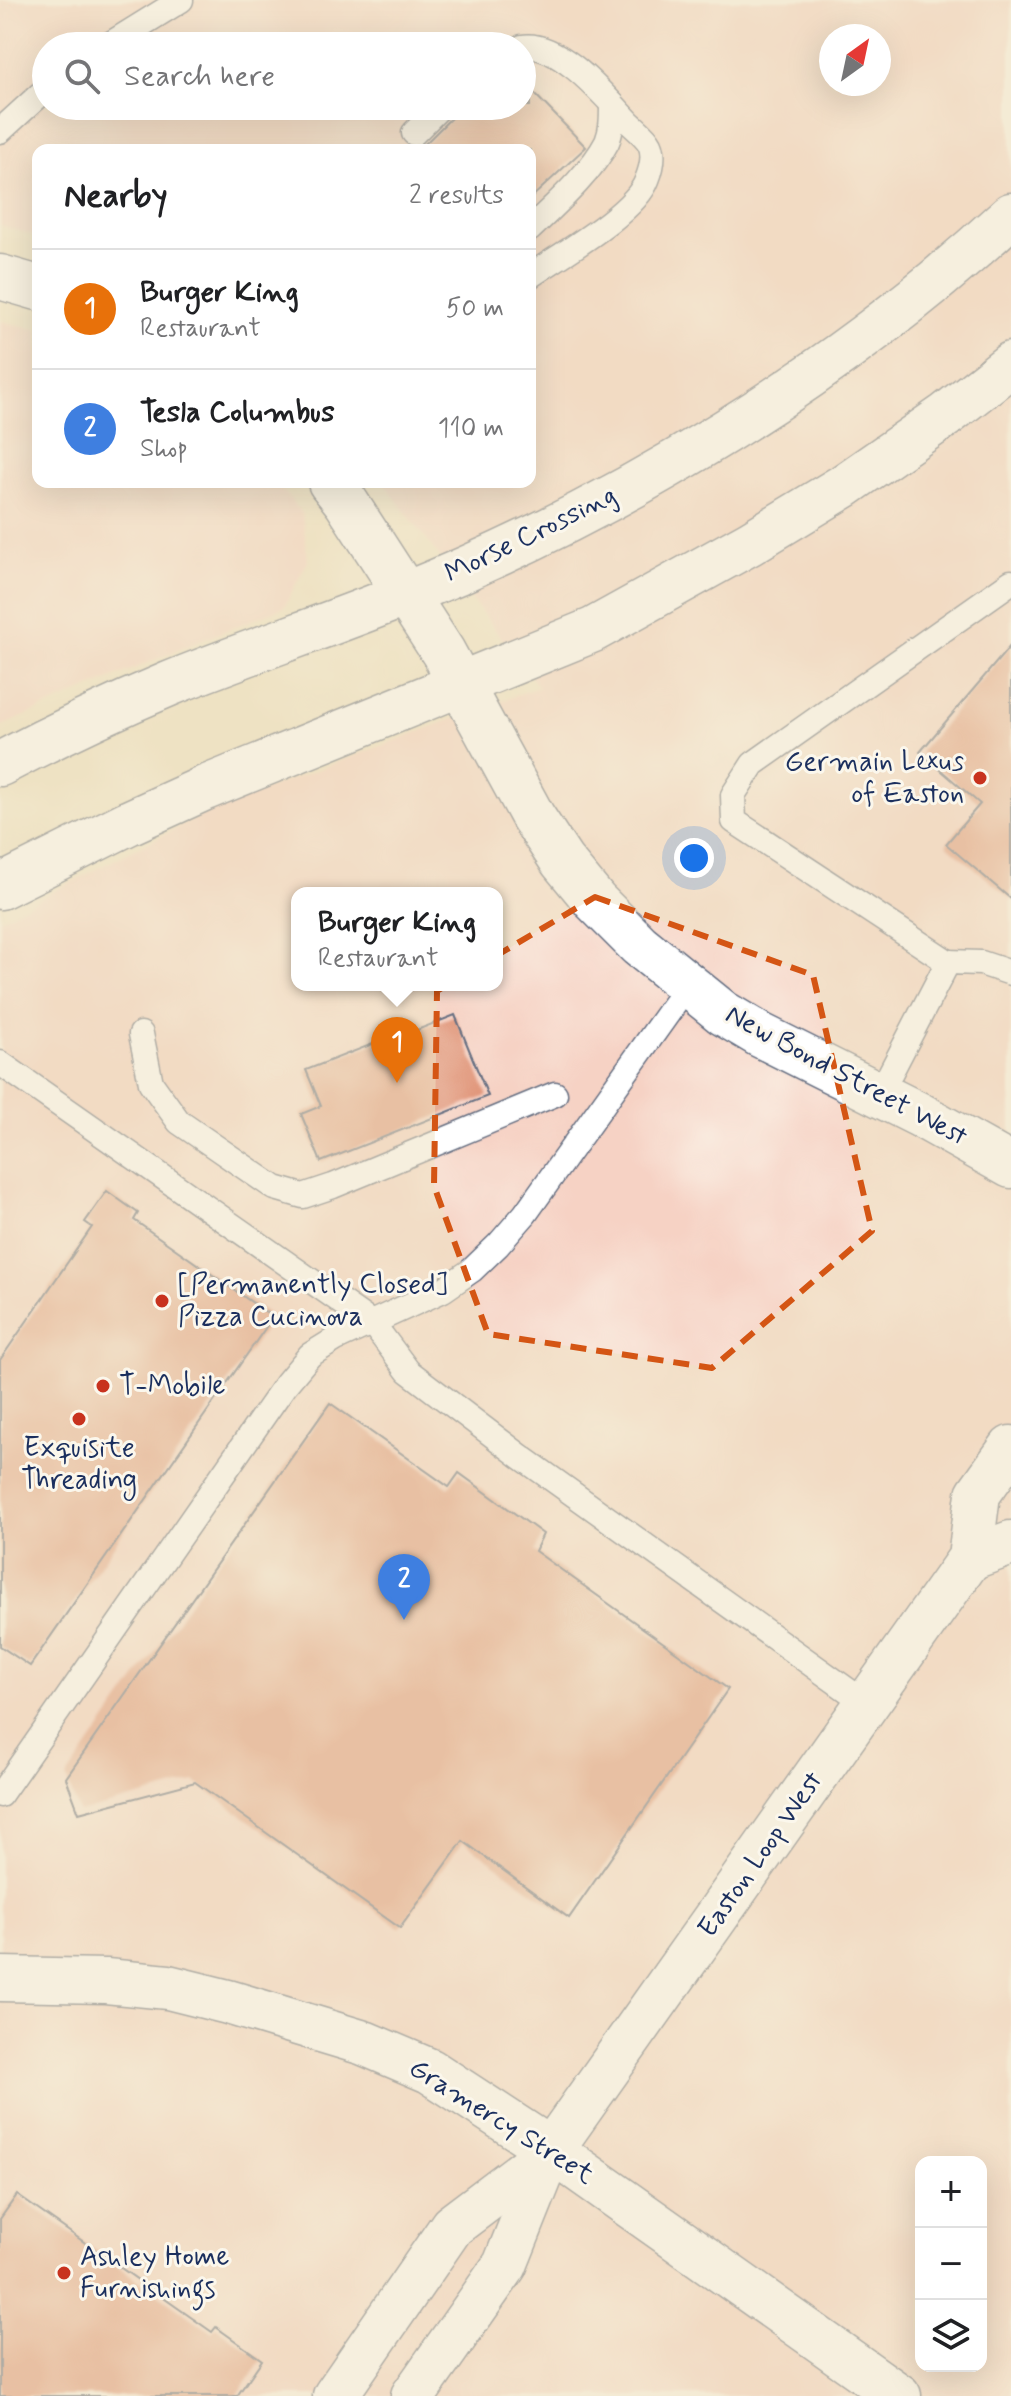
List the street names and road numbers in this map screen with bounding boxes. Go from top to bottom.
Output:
street label: Morse Crossing [439,477,623,593]
street label: New Bond Street West [718,996,974,1156]
street label: Easton Loop West [690,1764,832,1945]
street label: Gramercy Street [401,2050,601,2194]

